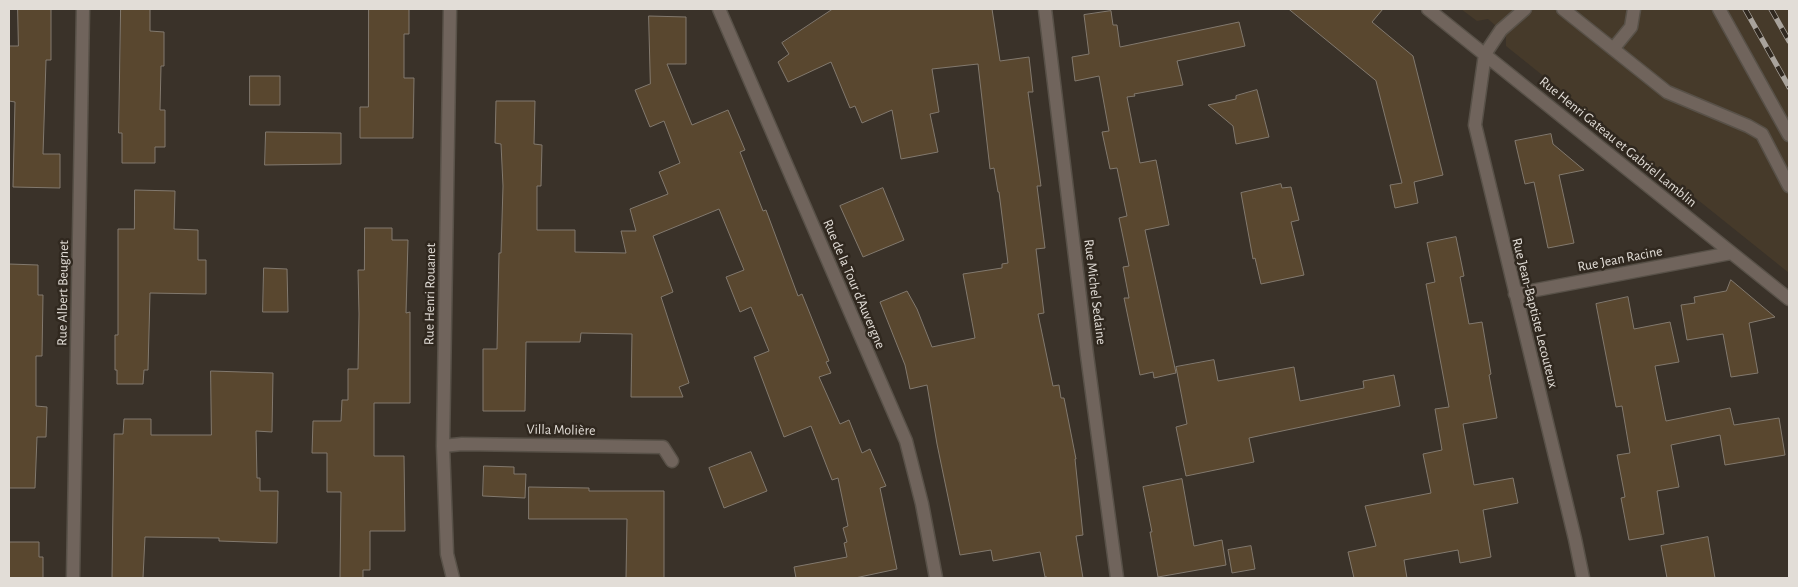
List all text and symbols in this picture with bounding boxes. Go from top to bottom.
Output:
street label: Rue Henri Gateau et Gabriel Lamblin [1536,73,1700,211]
street label: Rue de la Tour d'Auvergne [819,217,889,351]
street label: Rue Jean-Baptiste Lecouteux [1508,236,1562,390]
street label: Rue Michel Sedaine [1080,238,1110,346]
street label: Rue Albert Beugnet [54,240,72,346]
street label: Rue Henri Rouanet [421,243,439,345]
street label: Rue Jean Racine [1576,243,1664,275]
street label: Villa Molière [526,421,596,439]

